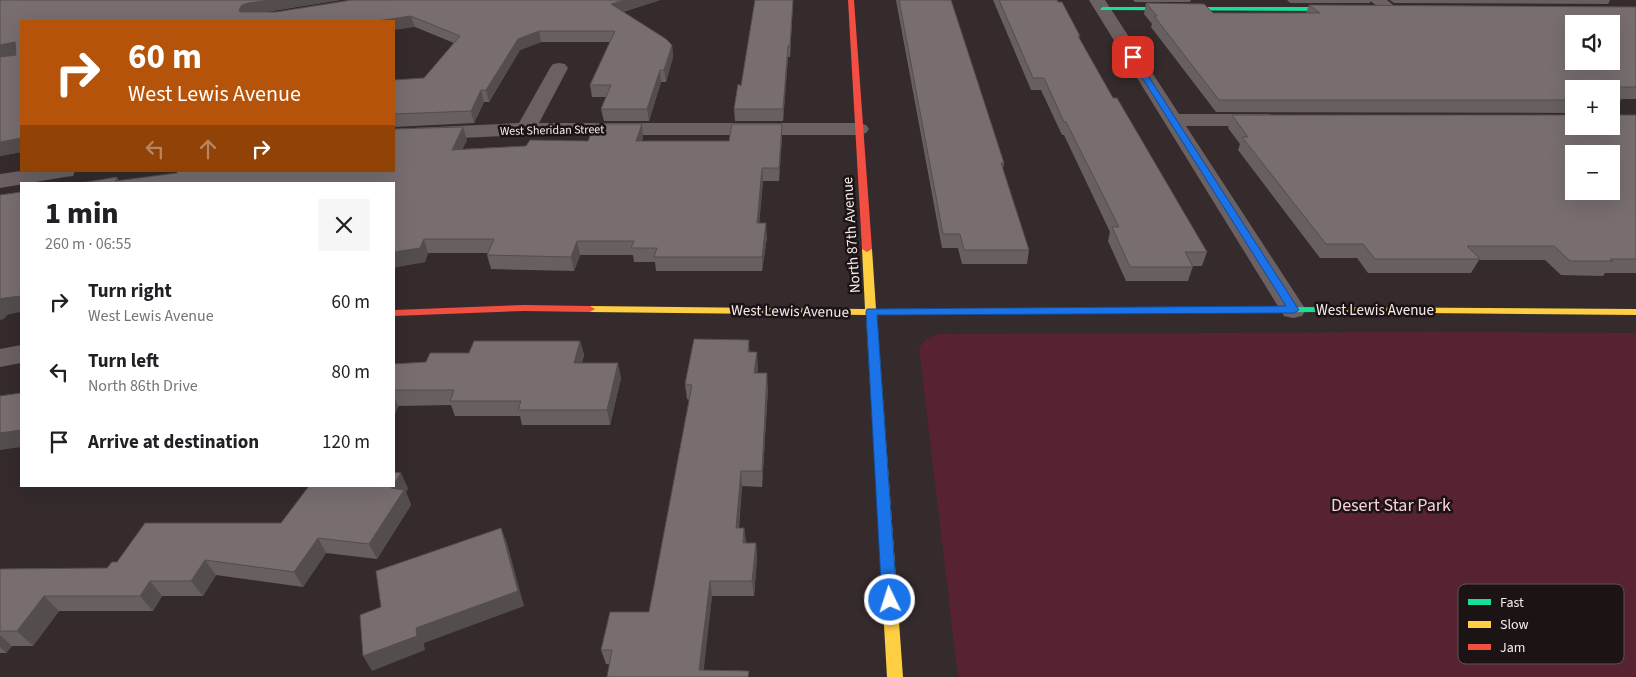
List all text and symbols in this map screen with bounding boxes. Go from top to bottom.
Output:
map controls [1565,15,1620,200]
button: sound [1565,15,1620,70]
text: 60 m [128,32,202,82]
pin [1112,36,1154,78]
icon: right [45,40,110,105]
icon: arrive [1119,43,1147,71]
text: West Lewis Avenue [128,78,301,110]
button: + [1565,80,1620,135]
street label: West Sheridan Street [500,121,604,140]
icon: left [141,135,169,163]
icon: ahead [194,135,222,163]
icon: right [247,135,275,163]
button: − [1565,145,1620,200]
street label: North 87th Avenue [837,176,866,294]
text: 1 min [45,192,119,235]
button: close [318,199,370,251]
text: 260 m · 06:55 [45,233,132,255]
text: Turn right [88,278,172,305]
icon: right [45,288,73,316]
text: 60 m [332,289,370,316]
street label: West Lewis Avenue [731,300,849,323]
street label: West Lewis Avenue [1316,300,1434,321]
text: West Lewis Avenue [88,305,214,327]
text: Turn left [88,348,159,375]
icon: left [45,358,73,386]
text: 80 m [332,359,370,386]
text: North 86th Drive [88,375,198,397]
icon: arrive [45,428,73,456]
text: Arrive at destination [88,429,259,456]
text: 120 m [322,429,370,456]
park label: Desert Star Park [1331,493,1451,518]
position arrow [863,573,915,625]
legend [1458,584,1624,664]
text: Fast [1500,593,1524,613]
text: Slow [1500,615,1529,635]
text: Jam [1500,638,1525,658]

